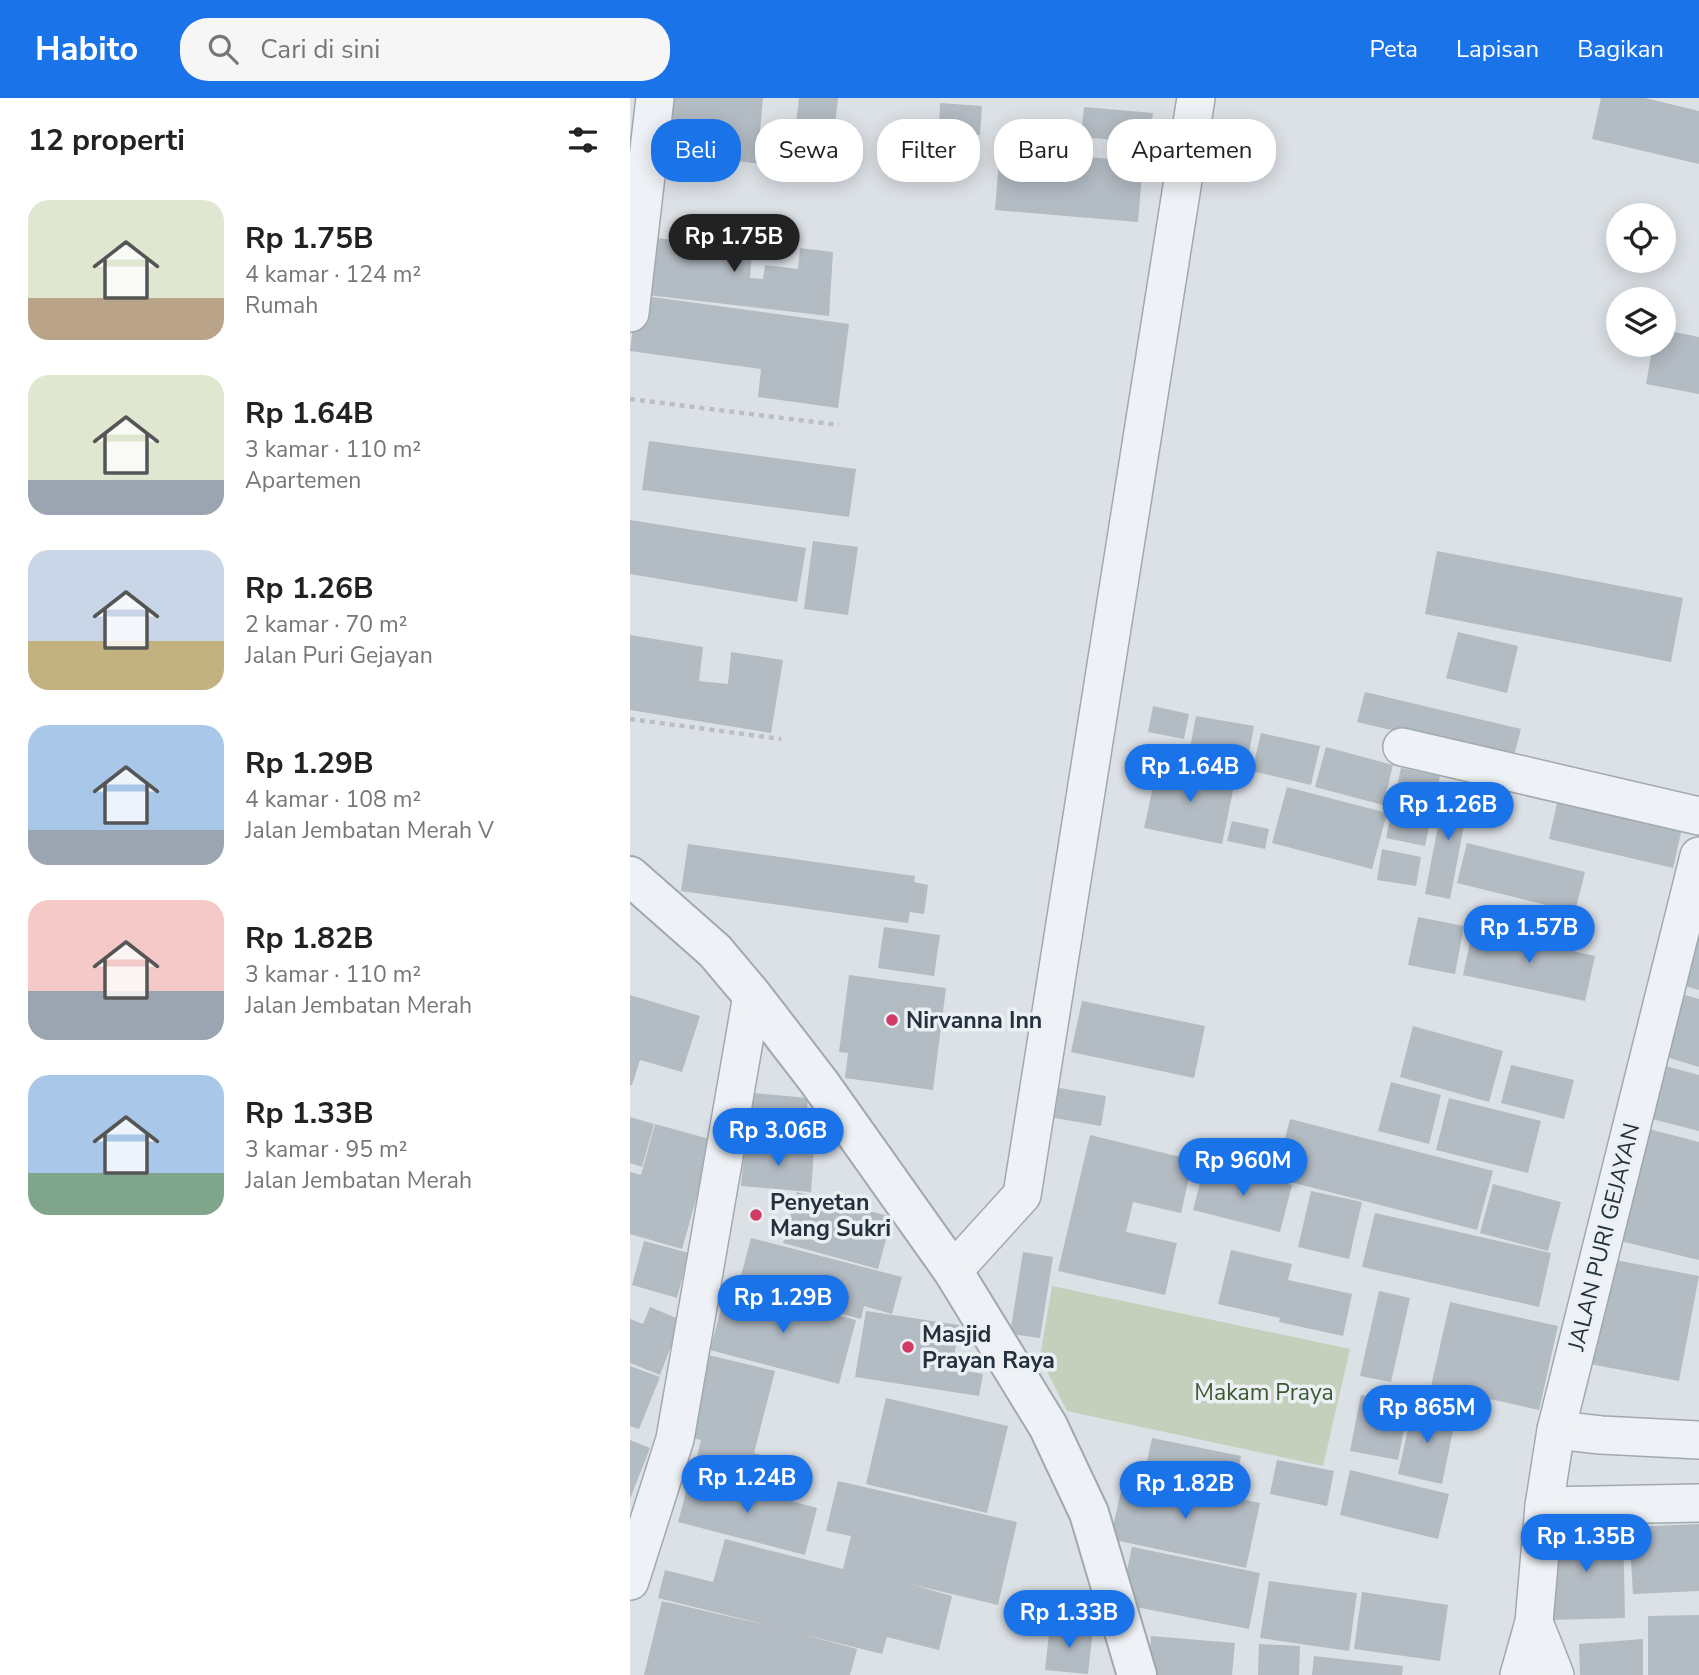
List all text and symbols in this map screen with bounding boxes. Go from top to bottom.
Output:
search box [180,18,670,81]
text: Habito [35,27,138,72]
icon: search [204,30,242,68]
text: Cari di sini [260,32,380,67]
text: Peta [1369,33,1418,65]
text: Lapisan [1456,33,1539,65]
text: Bagikan [1577,33,1664,65]
chip: Beli [651,119,741,182]
chip: Sewa [755,119,863,182]
chip: Filter [877,119,980,182]
chip: Baru [994,119,1093,182]
chip: Apartemen [1107,119,1276,182]
text: 12 properti [28,120,185,161]
icon: filters [564,121,602,159]
map controls [1606,203,1676,357]
button: locate [1606,203,1676,273]
pin: Rp 1.75B [662,214,806,274]
text: Rp 1.75B [245,218,374,259]
text: Rp 1.75B [685,221,783,252]
icon: home [84,228,168,312]
text: 4 kamar · 124 m² [245,259,421,290]
button: layers [1606,287,1676,357]
text: Rumah [245,290,318,321]
text: Rp 1.64B [245,393,374,434]
icon: home [84,403,168,487]
text: 3 kamar · 110 m² [245,434,421,465]
text: Apartemen [245,465,361,496]
text: Rp 1.26B [245,568,374,609]
icon: home [84,578,168,662]
text: 2 kamar · 70 m² [245,609,407,640]
text: Jalan Puri Gejayan [245,640,433,671]
text: Rp 1.29B [245,743,374,784]
pin: Rp 1.64B [1118,744,1262,804]
text: Rp 1.64B [1141,751,1239,782]
icon: home [84,753,168,837]
pin: Rp 1.26B [1376,782,1520,842]
text: 4 kamar · 108 m² [245,784,421,815]
text: Rp 1.26B [1399,789,1497,820]
text: Jalan Jembatan Merah V [245,815,494,846]
pin: Rp 1.57B [1457,906,1601,965]
text: Rp 1.57B [1480,912,1578,943]
text: Rp 1.82B [245,918,374,959]
icon: home [84,928,168,1012]
text: 3 kamar · 110 m² [245,959,421,990]
text: Jalan Jembatan Merah [245,990,472,1021]
place label: Nirvanna Inn [906,1005,1042,1036]
marker: Nirvanna Inn [884,1012,900,1028]
text: Rp 1.33B [245,1093,374,1134]
icon: home [84,1103,168,1187]
pin: Rp 3.06B [706,1108,850,1168]
text: Rp 3.06B [729,1115,827,1146]
street label: JALAN PURI GEJAYAN [1560,1120,1647,1355]
text: 3 kamar · 95 m² [245,1134,407,1165]
pin: Rp 960M [1178,1138,1308,1198]
text: Rp 960M [1194,1145,1292,1176]
text: Jalan Jembatan Merah [245,1165,472,1196]
place label: Penyetan Mang Sukri [770,1187,891,1244]
marker: Penyetan Mang Sukri [748,1207,764,1223]
pin: Rp 1.29B [711,1276,855,1335]
text: Rp 1.29B [734,1282,832,1313]
place label: Masjid Prayan Raya [922,1319,1055,1376]
marker: Masjid Prayan Raya [900,1339,916,1355]
park label: Makam Praya [1194,1377,1334,1408]
pin: Rp 865M [1362,1386,1492,1445]
text: Rp 865M [1378,1392,1476,1423]
pin: Rp 1.24B [675,1456,819,1515]
text: Rp 1.24B [698,1462,796,1493]
pin: Rp 1.82B [1113,1462,1257,1521]
text: Rp 1.82B [1136,1468,1234,1499]
pin: Rp 1.35B [1514,1514,1658,1574]
text: Rp 1.35B [1537,1521,1635,1552]
pin: Rp 1.33B [997,1590,1141,1650]
text: Rp 1.33B [1020,1597,1118,1628]

